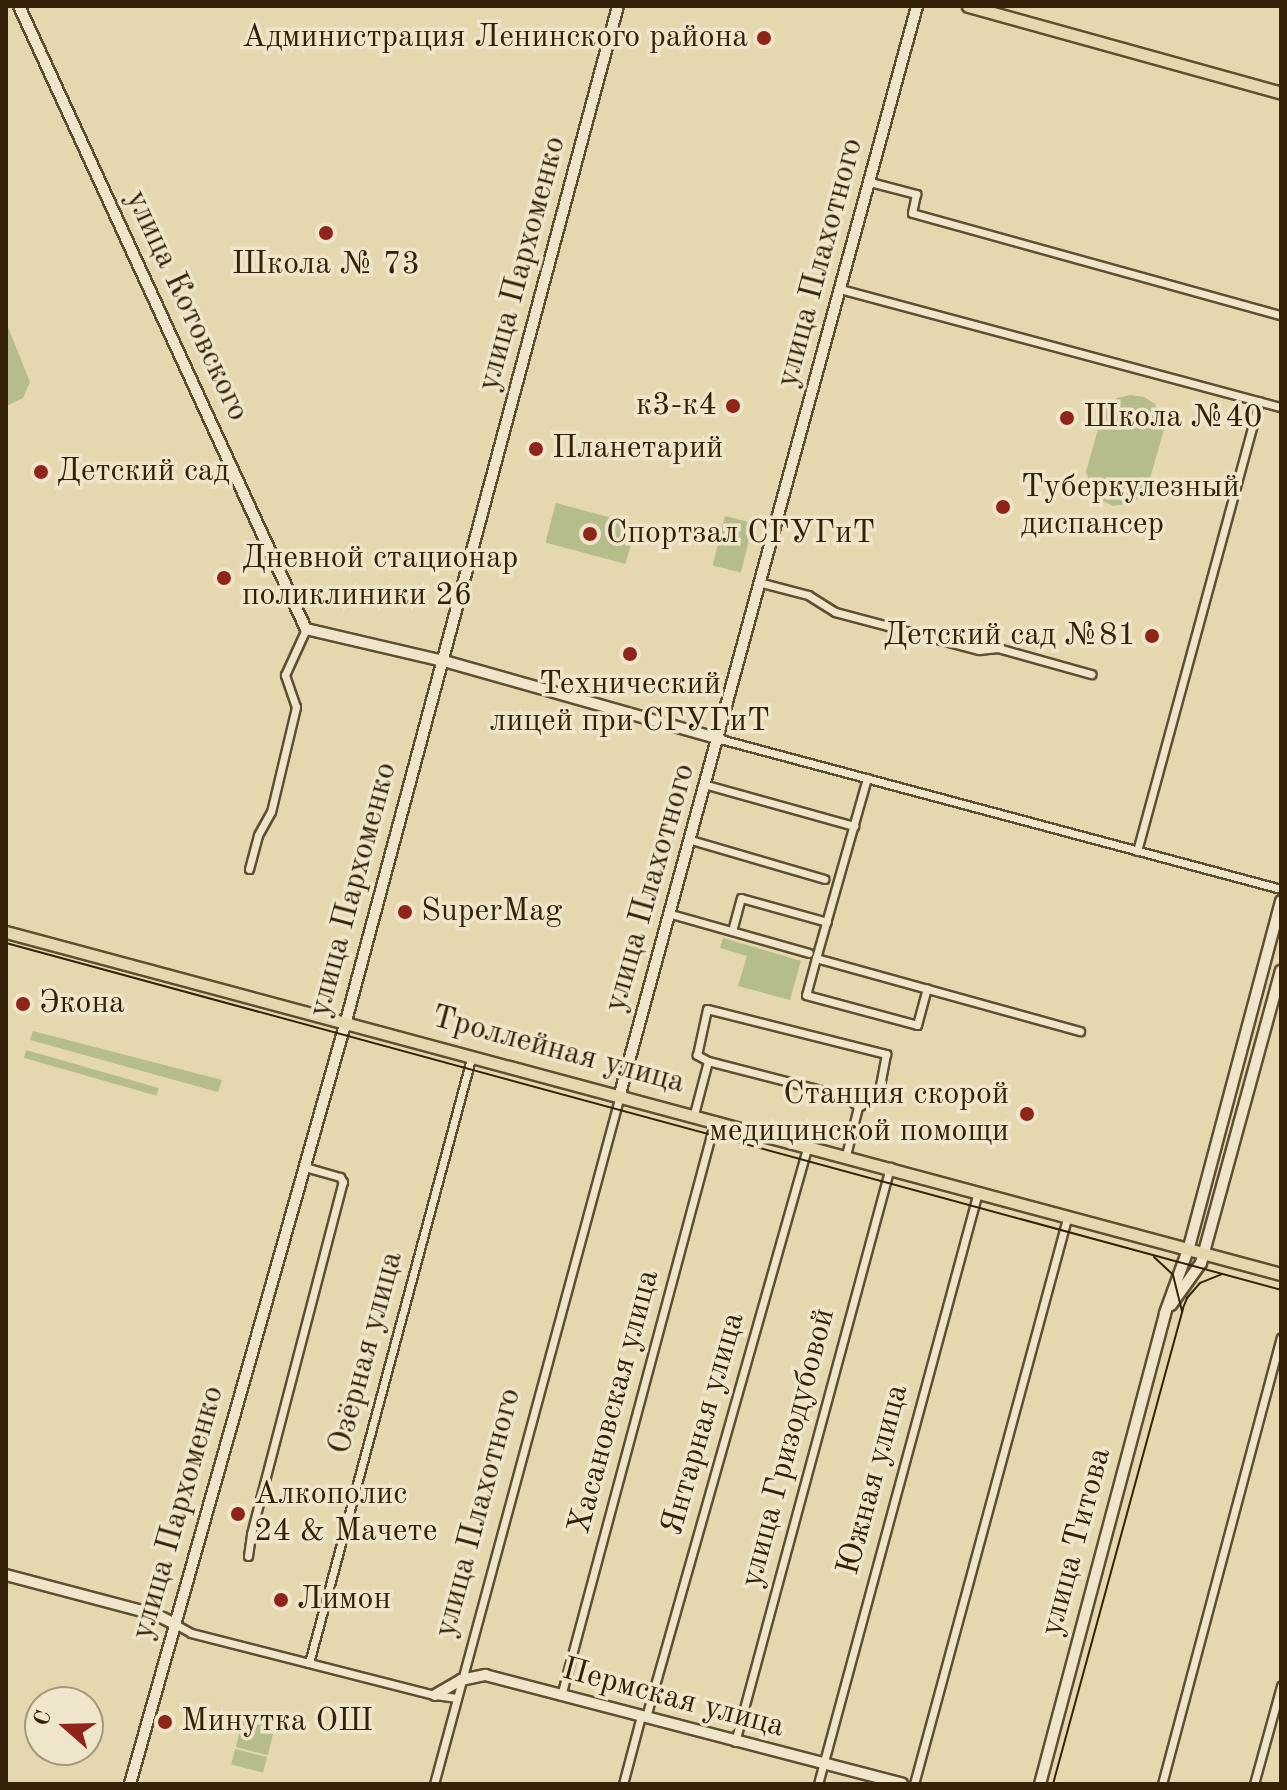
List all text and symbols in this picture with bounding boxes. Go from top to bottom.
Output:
place label: Администрация Ленинского района [242,19,748,57]
marker: Администрация Ленинского района [755,29,773,47]
street label: улица Пархоменко [471,132,575,396]
street label: улица Плахотного [769,134,873,392]
street label: улица Котовского [116,184,256,428]
marker: Школа № 73 [317,224,335,242]
place label: Школа № 73 [232,246,420,284]
place label: к3-к4 [636,387,717,425]
marker: к3-к4 [724,397,742,415]
place label: Школа №40 [1083,399,1262,437]
marker: Школа №40 [1058,409,1076,427]
place label: Планетарий [552,430,723,468]
marker: Планетарий [527,440,545,458]
place label: Детский сад [57,453,229,491]
marker: Детский сад [32,463,50,481]
place label: Туберкулезный диспансер [1021,470,1240,545]
marker: Туберкулезный диспансер [992,496,1014,518]
place label: Спортзал СГУГиТ [606,515,875,553]
marker: Спортзал СГУГиТ [581,525,599,543]
place label: Дневной стационар поликлиники 26 [242,541,518,616]
marker: Дневной стационар поликлиники 26 [213,567,235,589]
place label: Детский сад №81 [883,617,1136,655]
marker: Детский сад №81 [1143,627,1161,645]
marker: Технический лицей при СГУГиТ [621,645,639,663]
place label: Технический лицей при СГУГиТ [490,667,770,742]
street label: улица Пархоменко [302,758,406,1022]
street label: улица Плахотного [597,759,705,1017]
place label: SuperMag [421,893,562,931]
marker: SuperMag [396,903,414,921]
place label: Экона [39,985,125,1023]
marker: Экона [14,995,32,1013]
street label: Троллейная улица [427,999,689,1103]
place label: Станция скорой медицинской помощи [709,1077,1009,1152]
marker: Станция скорой медицинской помощи [1016,1103,1038,1125]
street label: Озёрная улица [321,1247,413,1459]
street label: Хасановская улица [561,1266,669,1538]
street label: улица Гризодубовой [733,1304,845,1592]
street label: Янтарная улица [654,1308,754,1540]
street label: Южная улица [830,1380,918,1580]
street label: улица Пархоменко [124,1382,234,1644]
street label: улица Плахотного [427,1384,531,1642]
street label: улица Титова [1033,1444,1121,1640]
place label: Алкополис 24 & Мачете [254,1477,437,1552]
marker: Алкополис 24 & Мачете [229,1505,247,1523]
place label: Лимон [297,1581,391,1619]
marker: Лимон [272,1591,290,1609]
street label: Пермская улица [558,1651,788,1747]
north arrow [24,1686,104,1766]
place label: Минутка ОШ [181,1703,373,1741]
text: С [31,1708,56,1729]
marker: Минутка ОШ [156,1713,174,1731]

